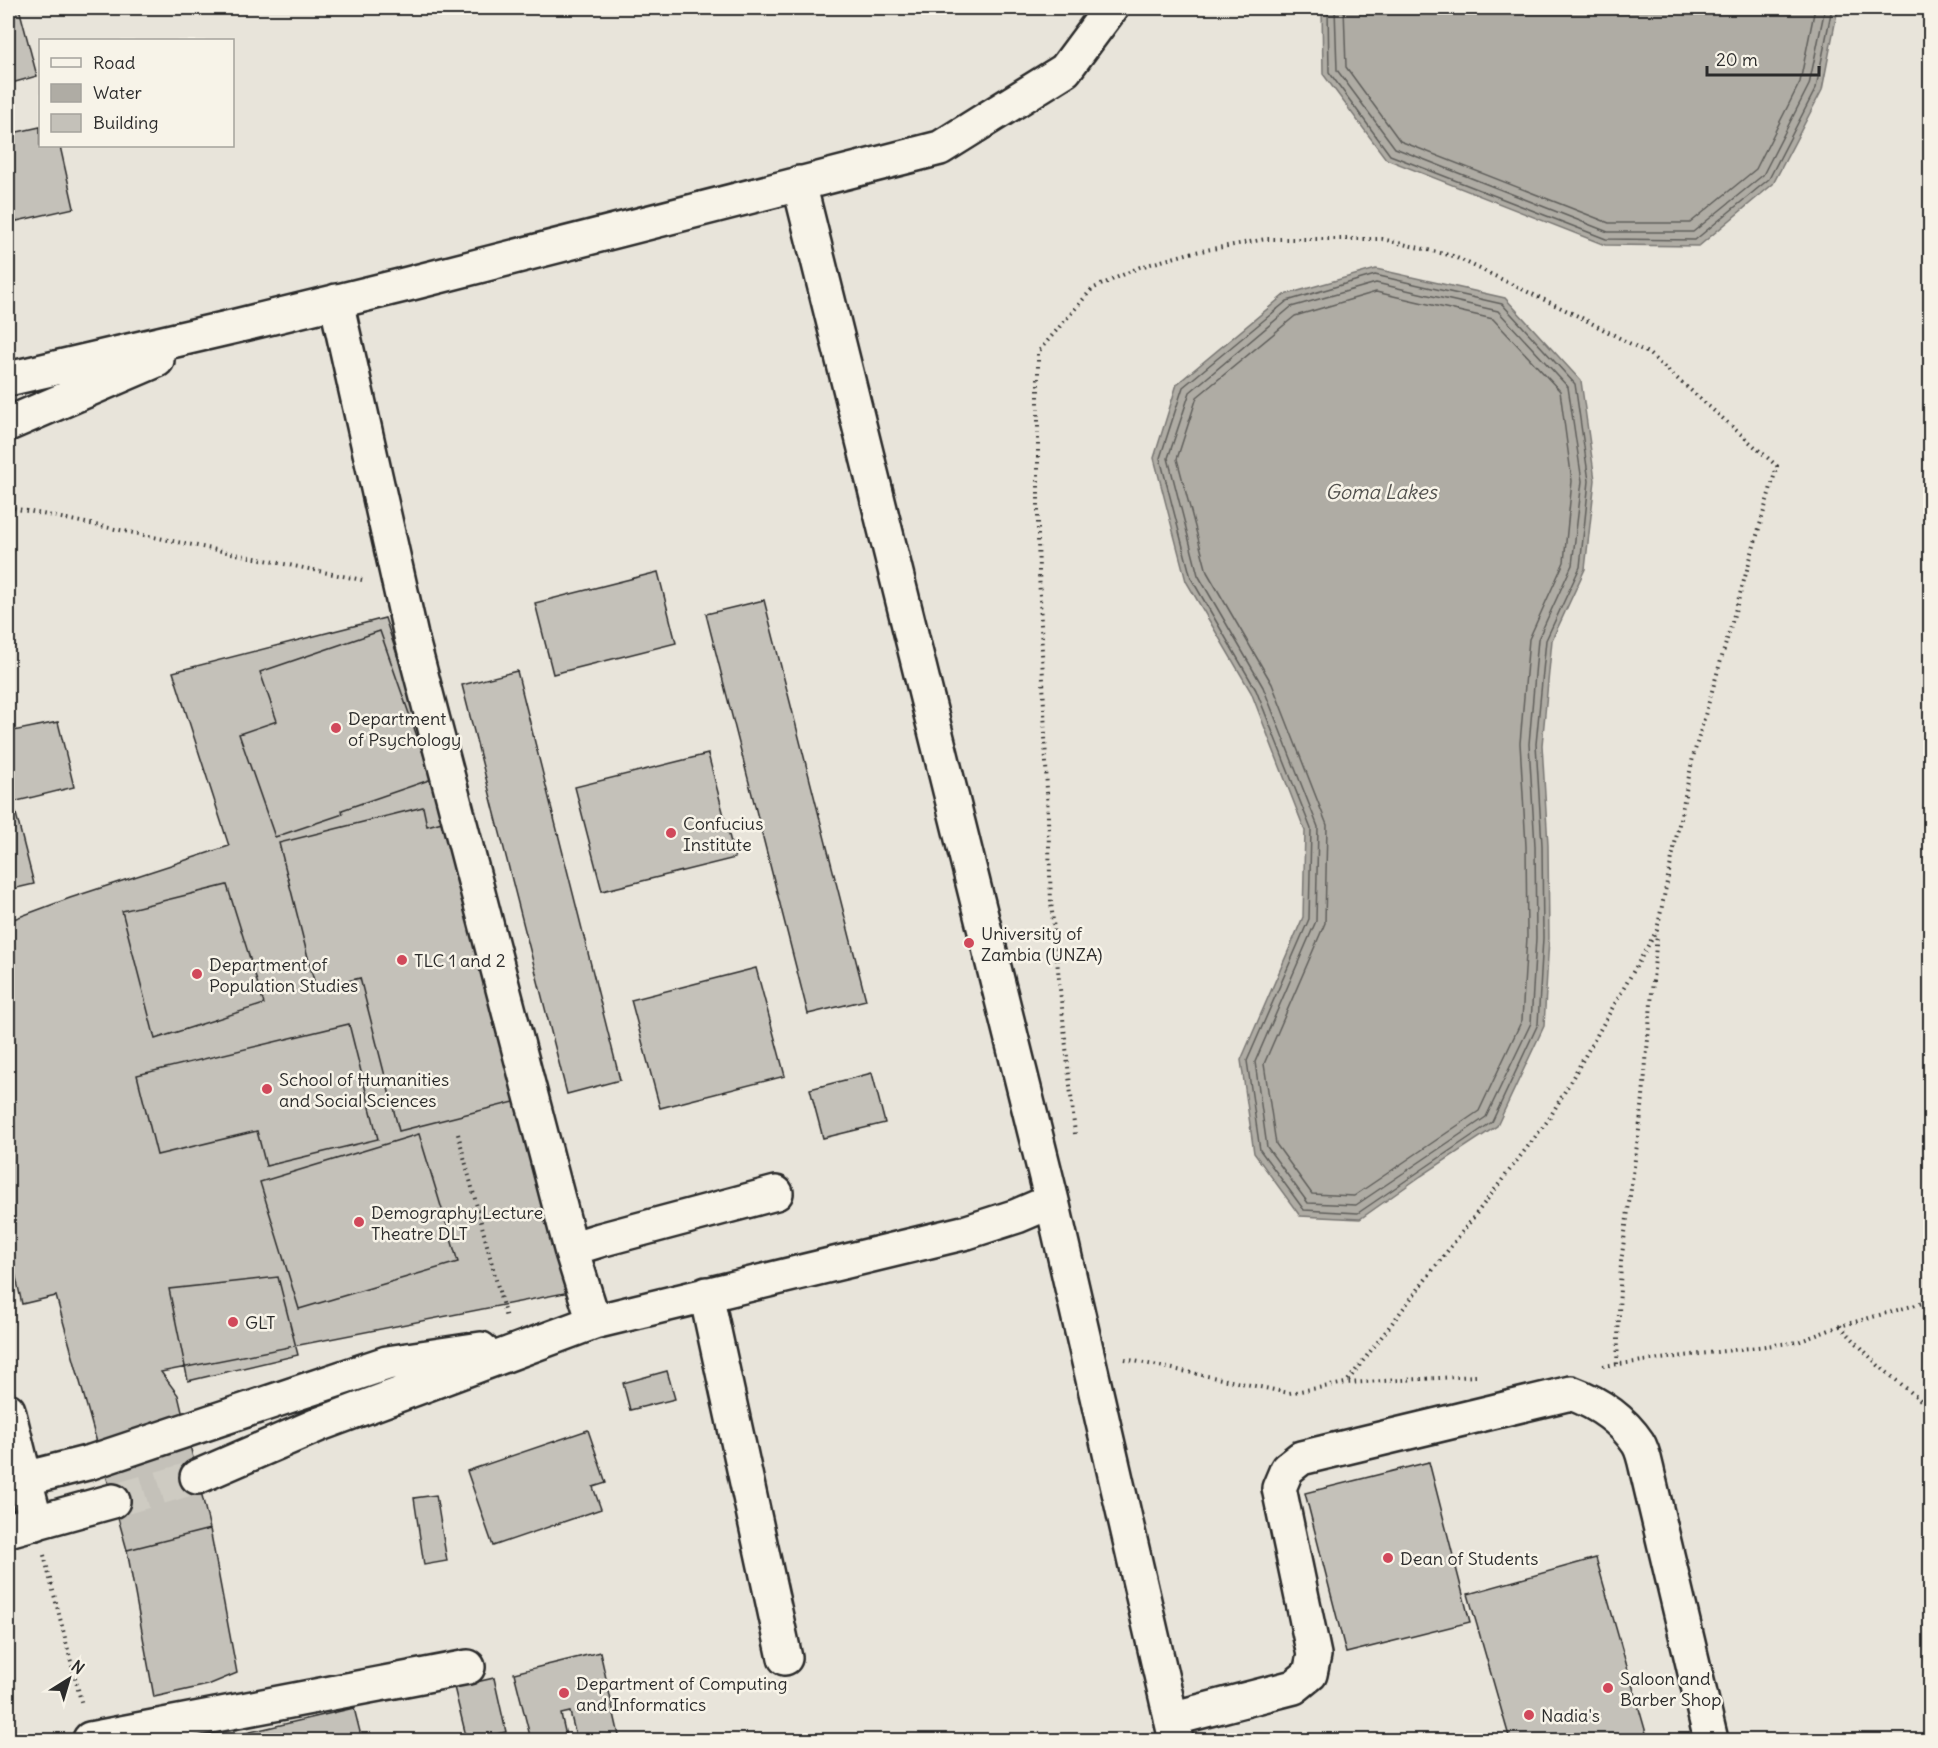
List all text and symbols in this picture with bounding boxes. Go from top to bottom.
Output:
legend [39,39,234,147]
scale bar [1707,39,1820,77]
text: 20 m [1716,48,1758,71]
text: Road [93,51,136,74]
text: Water [93,81,143,104]
text: Building [93,111,158,134]
water label: Goma Lakes [1325,479,1439,504]
place label: Department of Psychology [348,707,461,751]
marker: Department of Psychology [329,721,343,735]
place label: Confucius Institute [683,812,763,856]
marker: Confucius Institute [664,826,678,840]
place label: University of Zambia (UNZA) [981,922,1103,966]
marker: University of Zambia (UNZA) [962,936,976,950]
place label: TLC 1 and 2 [414,949,506,972]
place label: Department of Population Studies [209,953,358,997]
marker: TLC 1 and 2 [395,953,409,967]
marker: Department of Population Studies [190,967,204,981]
place label: School of Humanities and Social Sciences [279,1068,449,1112]
marker: School of Humanities and Social Sciences [260,1082,274,1096]
place label: Demography Lecture Theatre DLT [371,1201,543,1245]
marker: Demography Lecture Theatre DLT [352,1215,366,1229]
place label: GLT [245,1311,275,1334]
marker: GLT [226,1315,240,1329]
place label: Dean of Students [1400,1547,1539,1570]
marker: Dean of Students [1381,1551,1395,1565]
north arrow [39,1649,99,1709]
text: N [68,1656,88,1678]
place label: Saloon and Barber Shop [1620,1667,1721,1711]
place label: Department of Computing and Informatics [576,1672,788,1716]
marker: Saloon and Barber Shop [1601,1681,1615,1695]
marker: Department of Computing and Informatics [557,1686,571,1700]
place label: Nadia's [1541,1704,1600,1727]
marker: Nadia's [1522,1708,1536,1722]

